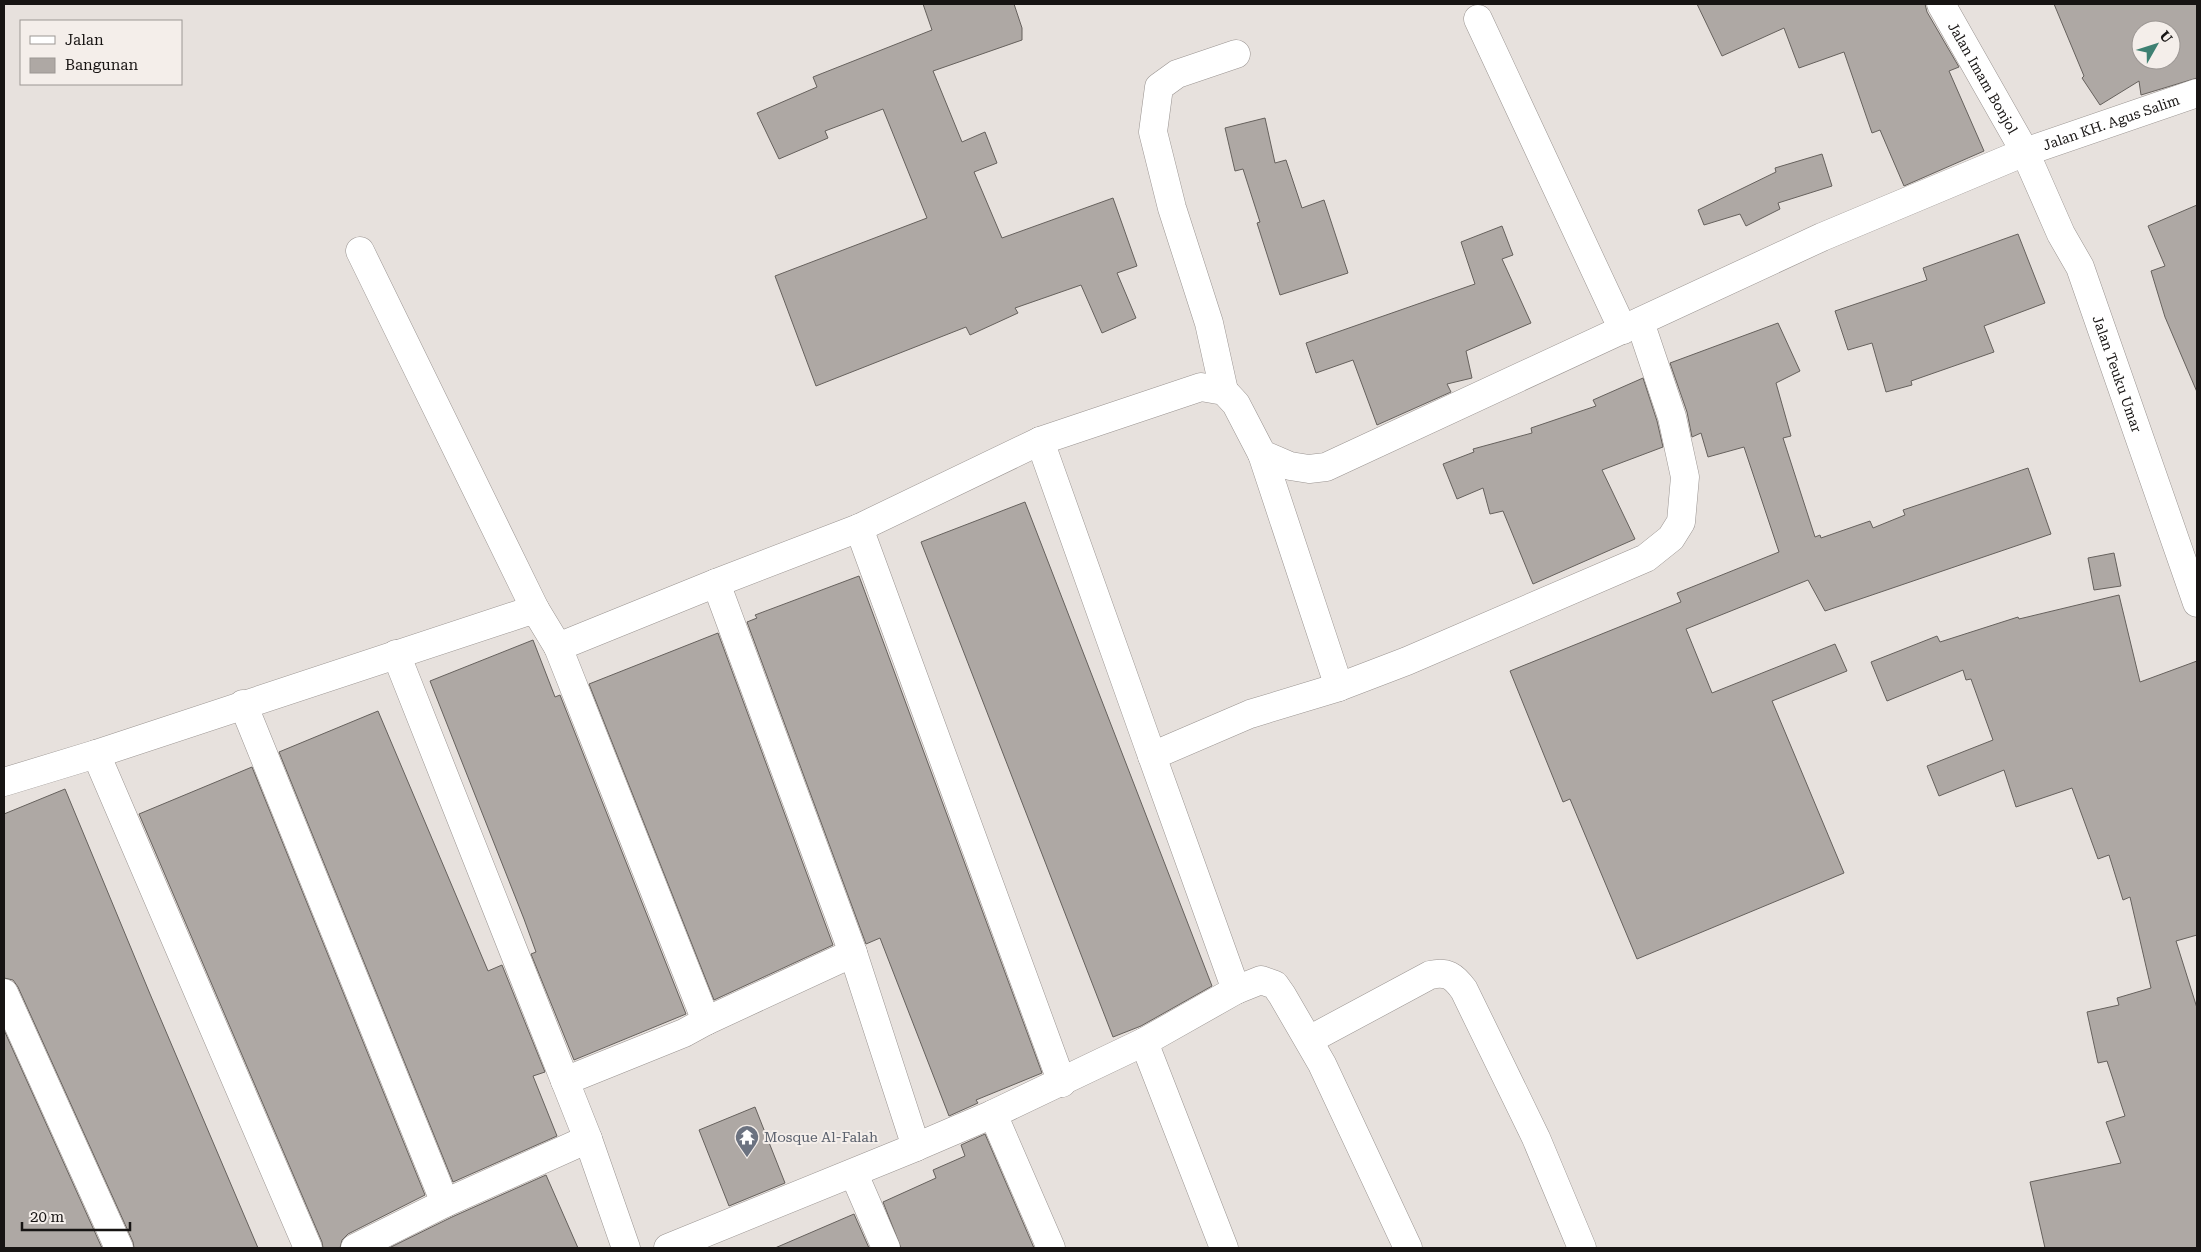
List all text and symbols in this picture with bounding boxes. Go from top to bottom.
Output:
street label: Jalan Imam Bonjol [1945,19,2021,137]
legend [20,20,182,85]
north arrow [2131,20,2181,70]
text: U [2156,28,2176,46]
text: Jalan [65,31,104,49]
text: Bangunan [65,56,138,74]
street label: Jalan KH. Agus Salim [2041,92,2182,153]
street label: Jalan Teuku Umar [2089,313,2145,435]
temple icon: Mosque Al-Falah [734,1124,760,1158]
place label: Mosque Al-Falah [764,1129,878,1145]
scale bar [22,1200,130,1232]
text: 20 m [30,1208,65,1226]

